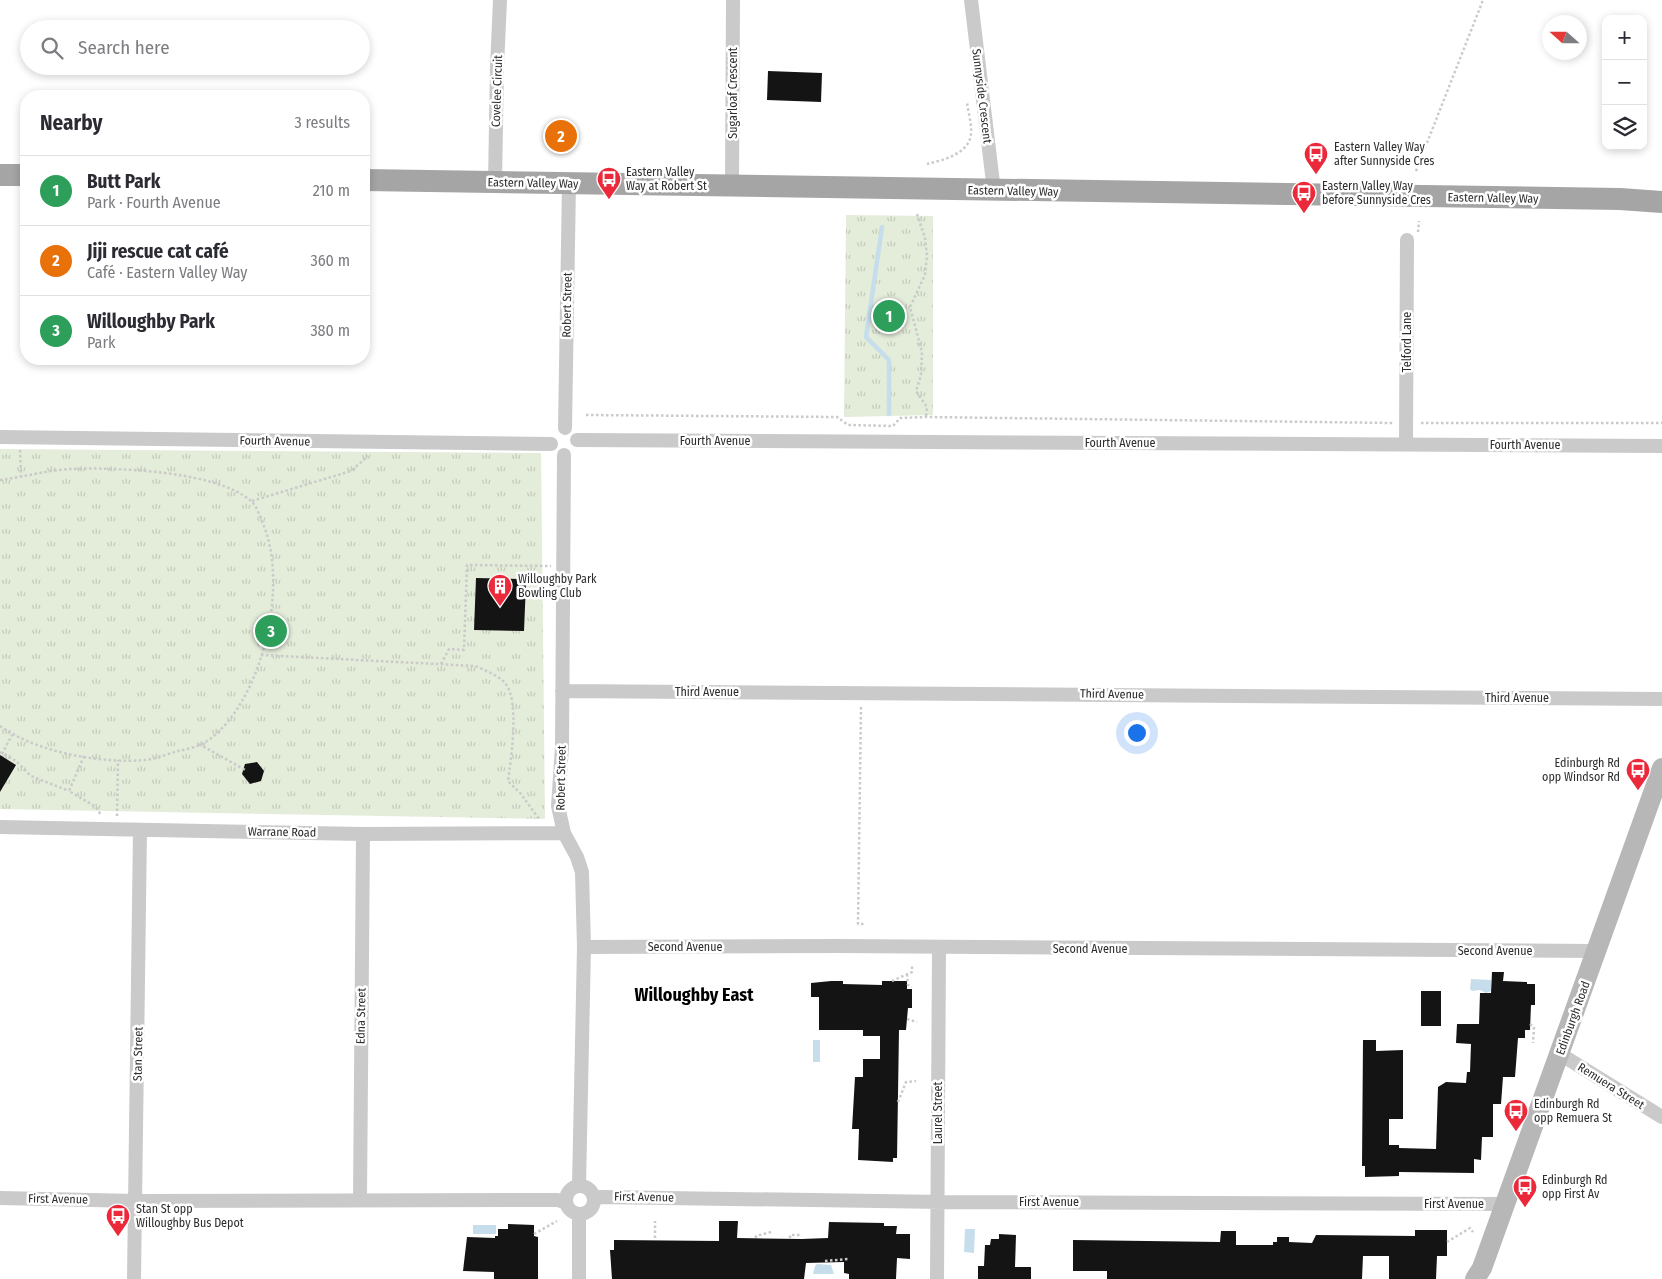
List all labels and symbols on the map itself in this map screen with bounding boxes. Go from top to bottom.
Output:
north arrow [1542,15,1587,60]
street label: Sugarloaf Crescent [726,47,740,139]
street label: Sunnyside Crescent [969,48,995,144]
street label: Covelee Circuit [489,55,505,127]
pin: 2 [545,117,577,155]
place label: Eastern Valley Way after Sunnyside Cres [1334,140,1434,168]
bus stop icon: Eastern Valley Way after Sunnyside Cres [1303,141,1329,175]
place label: Eastern Valley Way at Robert St [626,165,707,193]
bus stop icon: Eastern Valley Way at Robert St [596,166,622,200]
street label: Eastern Valley Way [487,175,579,191]
place label: Eastern Valley Way before Sunnyside Cres [1322,179,1431,207]
bus stop icon: Eastern Valley Way before Sunnyside Cres [1291,180,1317,214]
street label: Eastern Valley Way [967,183,1059,199]
street label: Eastern Valley Way [1447,190,1539,206]
street label: Robert Street [559,272,575,338]
pin: 1 [873,297,905,335]
street label: Telford Lane [1400,312,1414,372]
street label: Fourth Avenue [240,433,311,449]
street label: Fourth Avenue [680,434,750,448]
street label: Fourth Avenue [1085,436,1155,450]
street label: Fourth Avenue [1490,438,1560,452]
place label: Willoughby Park Bowling Club [518,572,597,600]
building icon: Willoughby Park Bowling Club [487,573,513,607]
pin: 3 [255,612,287,650]
street label: Third Avenue [675,685,739,699]
street label: Third Avenue [1080,686,1144,702]
street label: Third Avenue [1485,691,1549,705]
your location [1124,720,1150,746]
street label: Robert Street [553,745,569,811]
place label: Edinburgh Rd opp Windsor Rd [1542,756,1620,784]
bus stop icon: Edinburgh Rd opp Windsor Rd [1625,757,1651,791]
street label: Warrane Road [248,824,316,840]
street label: Second Avenue [648,940,722,954]
street label: Second Avenue [1053,942,1127,956]
street label: Second Avenue [1458,944,1532,958]
street label: Edinburgh Road [1553,979,1593,1057]
district label: Willoughby East [635,984,754,1006]
street label: Edna Street [354,988,368,1044]
street label: Stan Street [131,1027,145,1081]
street label: Remuera Street [1575,1060,1647,1112]
street label: Laurel Street [931,1082,945,1144]
place label: Edinburgh Rd opp Remuera St [1534,1097,1612,1125]
bus stop icon: Edinburgh Rd opp Remuera St [1503,1098,1529,1132]
place label: Edinburgh Rd opp First Av [1542,1173,1607,1201]
bus stop icon: Edinburgh Rd opp First Av [1512,1174,1538,1208]
street label: First Avenue [614,1189,674,1205]
street label: First Avenue [28,1191,88,1207]
street label: First Avenue [1019,1195,1079,1209]
street label: First Avenue [1424,1197,1484,1211]
place label: Stan St opp Willoughby Bus Depot [136,1202,244,1230]
bus stop icon: Stan St opp Willoughby Bus Depot [105,1203,131,1237]

